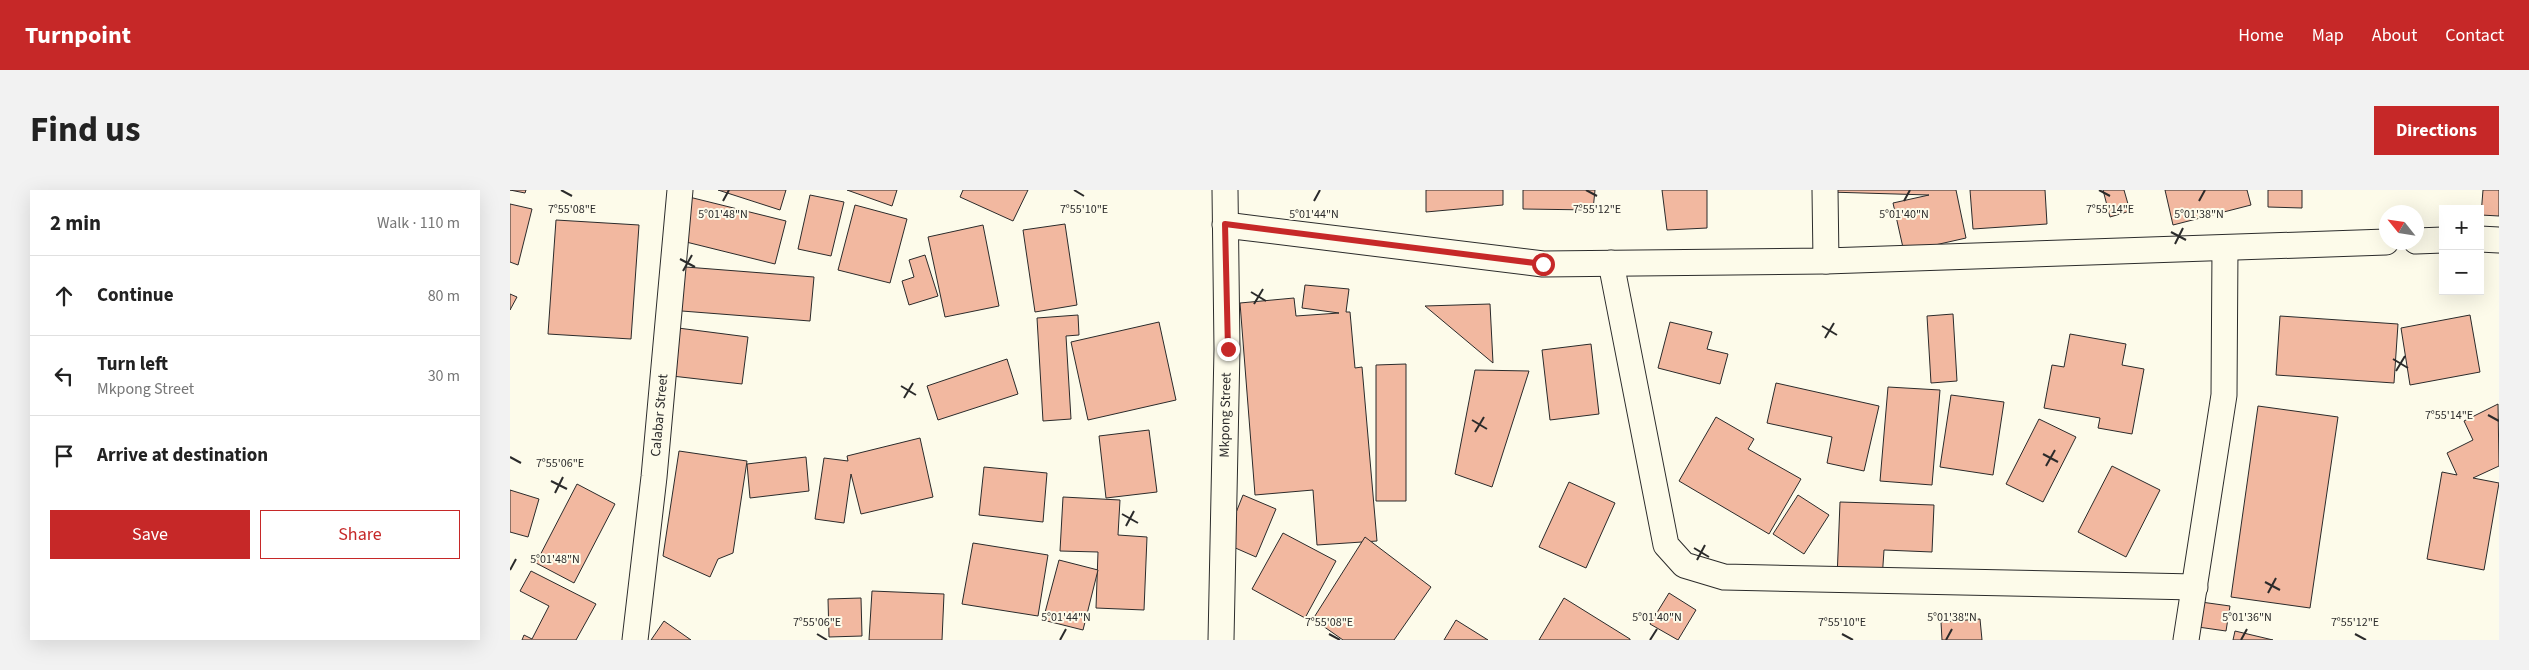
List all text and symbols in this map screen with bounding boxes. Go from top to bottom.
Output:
text: Turnpoint [25,18,131,53]
text: Home [2238,23,2284,48]
text: Map [2312,23,2344,48]
text: About [2372,23,2417,48]
text: Contact [2445,23,2504,48]
text: Find us [30,105,140,155]
button: Directions [2374,106,2499,155]
text: 7°55'08"E [548,201,596,218]
text: 7°55'10"E [1060,201,1108,218]
text: 7°55'12"E [1573,201,1621,218]
text: 7°55'14"E [2086,201,2134,218]
north arrow [2379,205,2424,250]
map controls [2439,205,2484,295]
button: + [2439,205,2484,250]
text: 5°01'48"N [698,206,748,223]
text: 5°01'44"N [1289,206,1339,223]
text: 5°01'40"N [1879,206,1929,223]
text: 5°01'38"N [2174,206,2224,223]
text: 2 min [50,208,101,238]
text: Walk · 110 m [377,212,460,234]
button: − [2439,250,2484,295]
route start [1532,253,1555,276]
icon: ahead [50,282,78,310]
text: Continue [97,282,174,309]
text: 80 m [428,285,460,307]
route end [1217,338,1240,361]
text: Turn left [97,351,168,378]
icon: left [50,362,78,390]
text: 30 m [428,365,460,387]
street label: Mkpong Street [1215,372,1237,458]
street label: Calabar Street [646,373,673,458]
text: Mkpong Street [97,378,194,400]
text: 7°55'14"E [2425,407,2473,424]
icon: arrive [50,442,78,470]
text: Arrive at destination [97,442,268,469]
text: 7°55'06"E [536,455,584,472]
button: Save [50,510,250,559]
button: Share [260,510,460,559]
text: 5°01'48"N [530,551,580,568]
text: 5°01'44"N [1041,609,1091,626]
text: 5°01'40"N [1632,609,1682,626]
text: 5°01'38"N [1927,609,1977,626]
text: 5°01'36"N [2222,609,2272,626]
text: 7°55'06"E [793,614,841,631]
text: 7°55'08"E [1305,614,1353,631]
text: 7°55'10"E [1818,614,1866,631]
text: 7°55'12"E [2331,614,2379,631]

